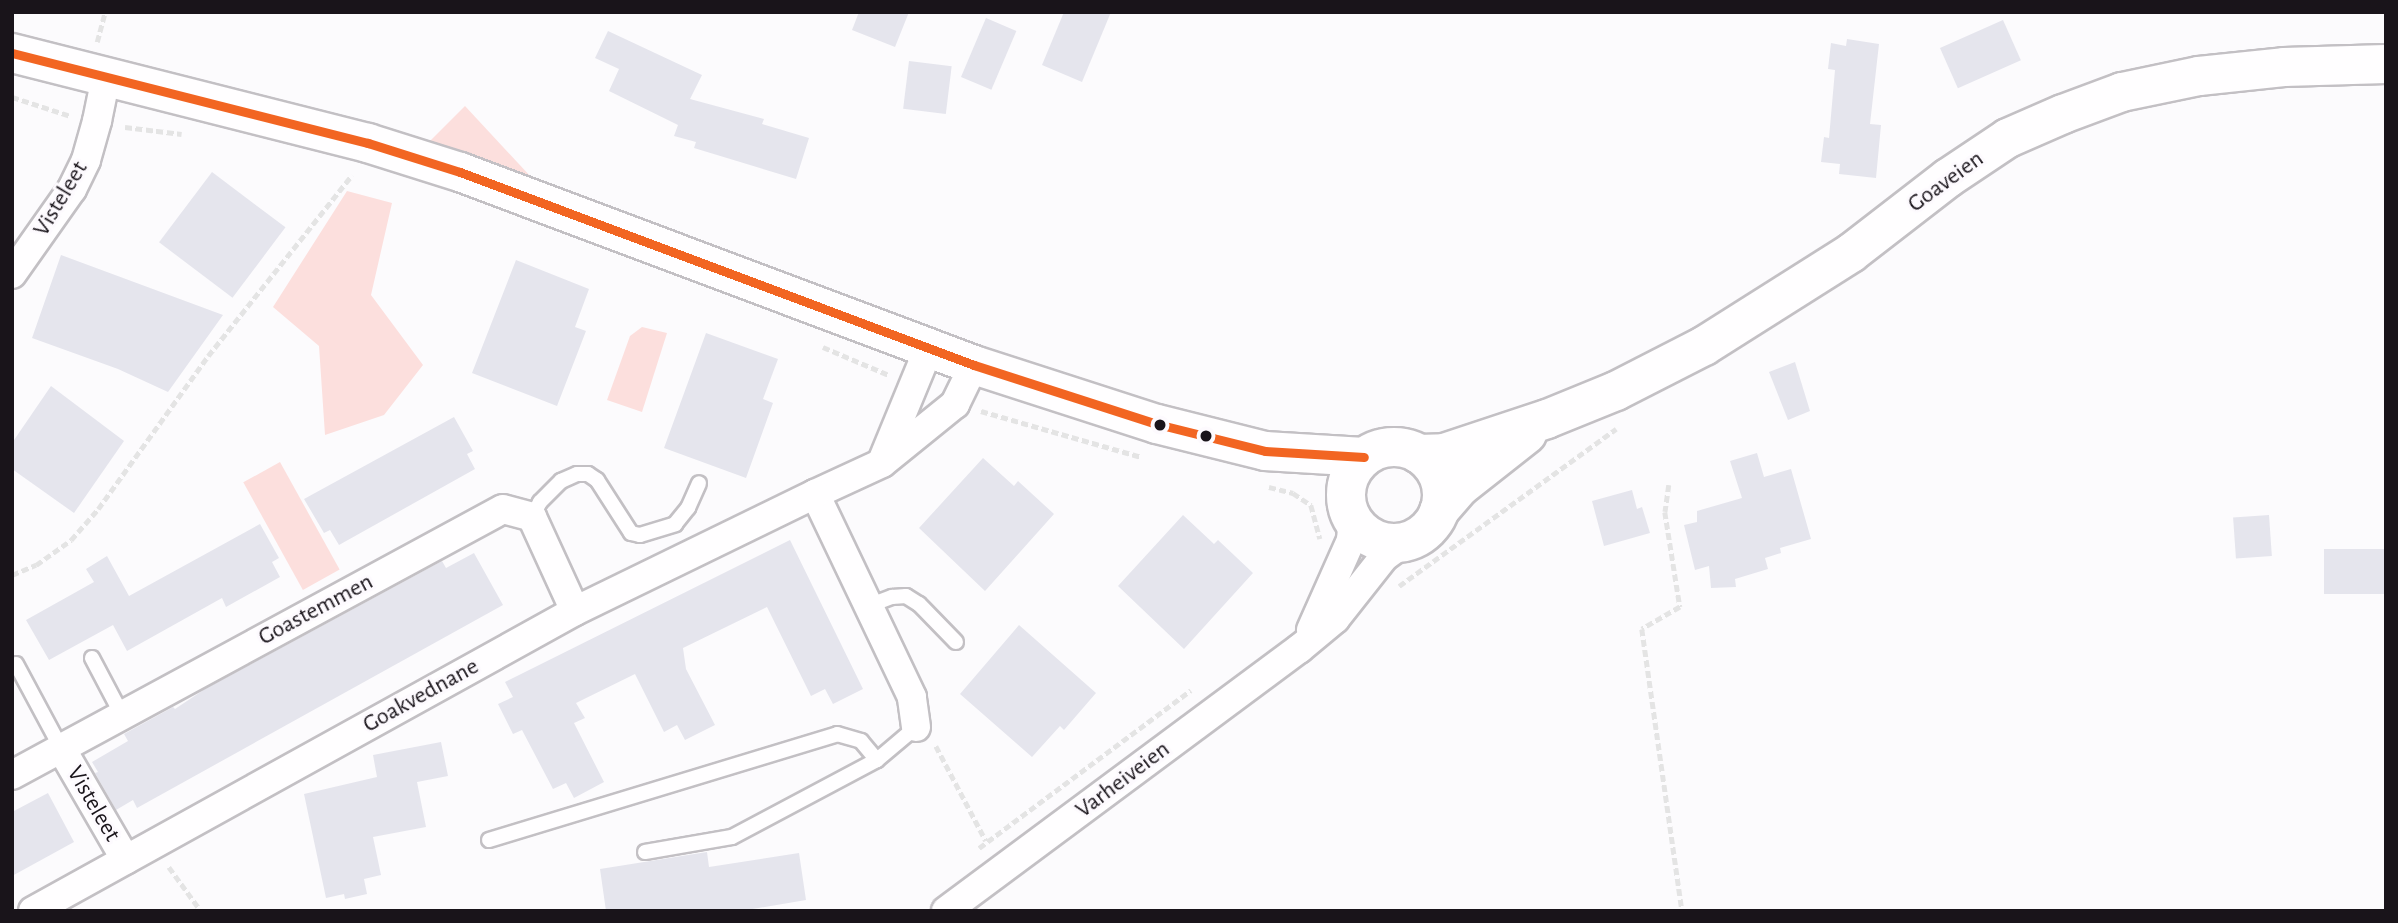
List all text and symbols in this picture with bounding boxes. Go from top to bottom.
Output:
street label: Goaveien [1902,145,1990,219]
street label: Visteleet [27,156,95,242]
unlabelled marker [1153,418,1167,432]
unlabelled marker [1199,429,1213,443]
street label: Goastemmen [254,568,378,652]
street label: Goakvednane [358,652,484,740]
street label: Varheiveien [1070,735,1176,825]
street label: Visteleet [60,761,126,847]

